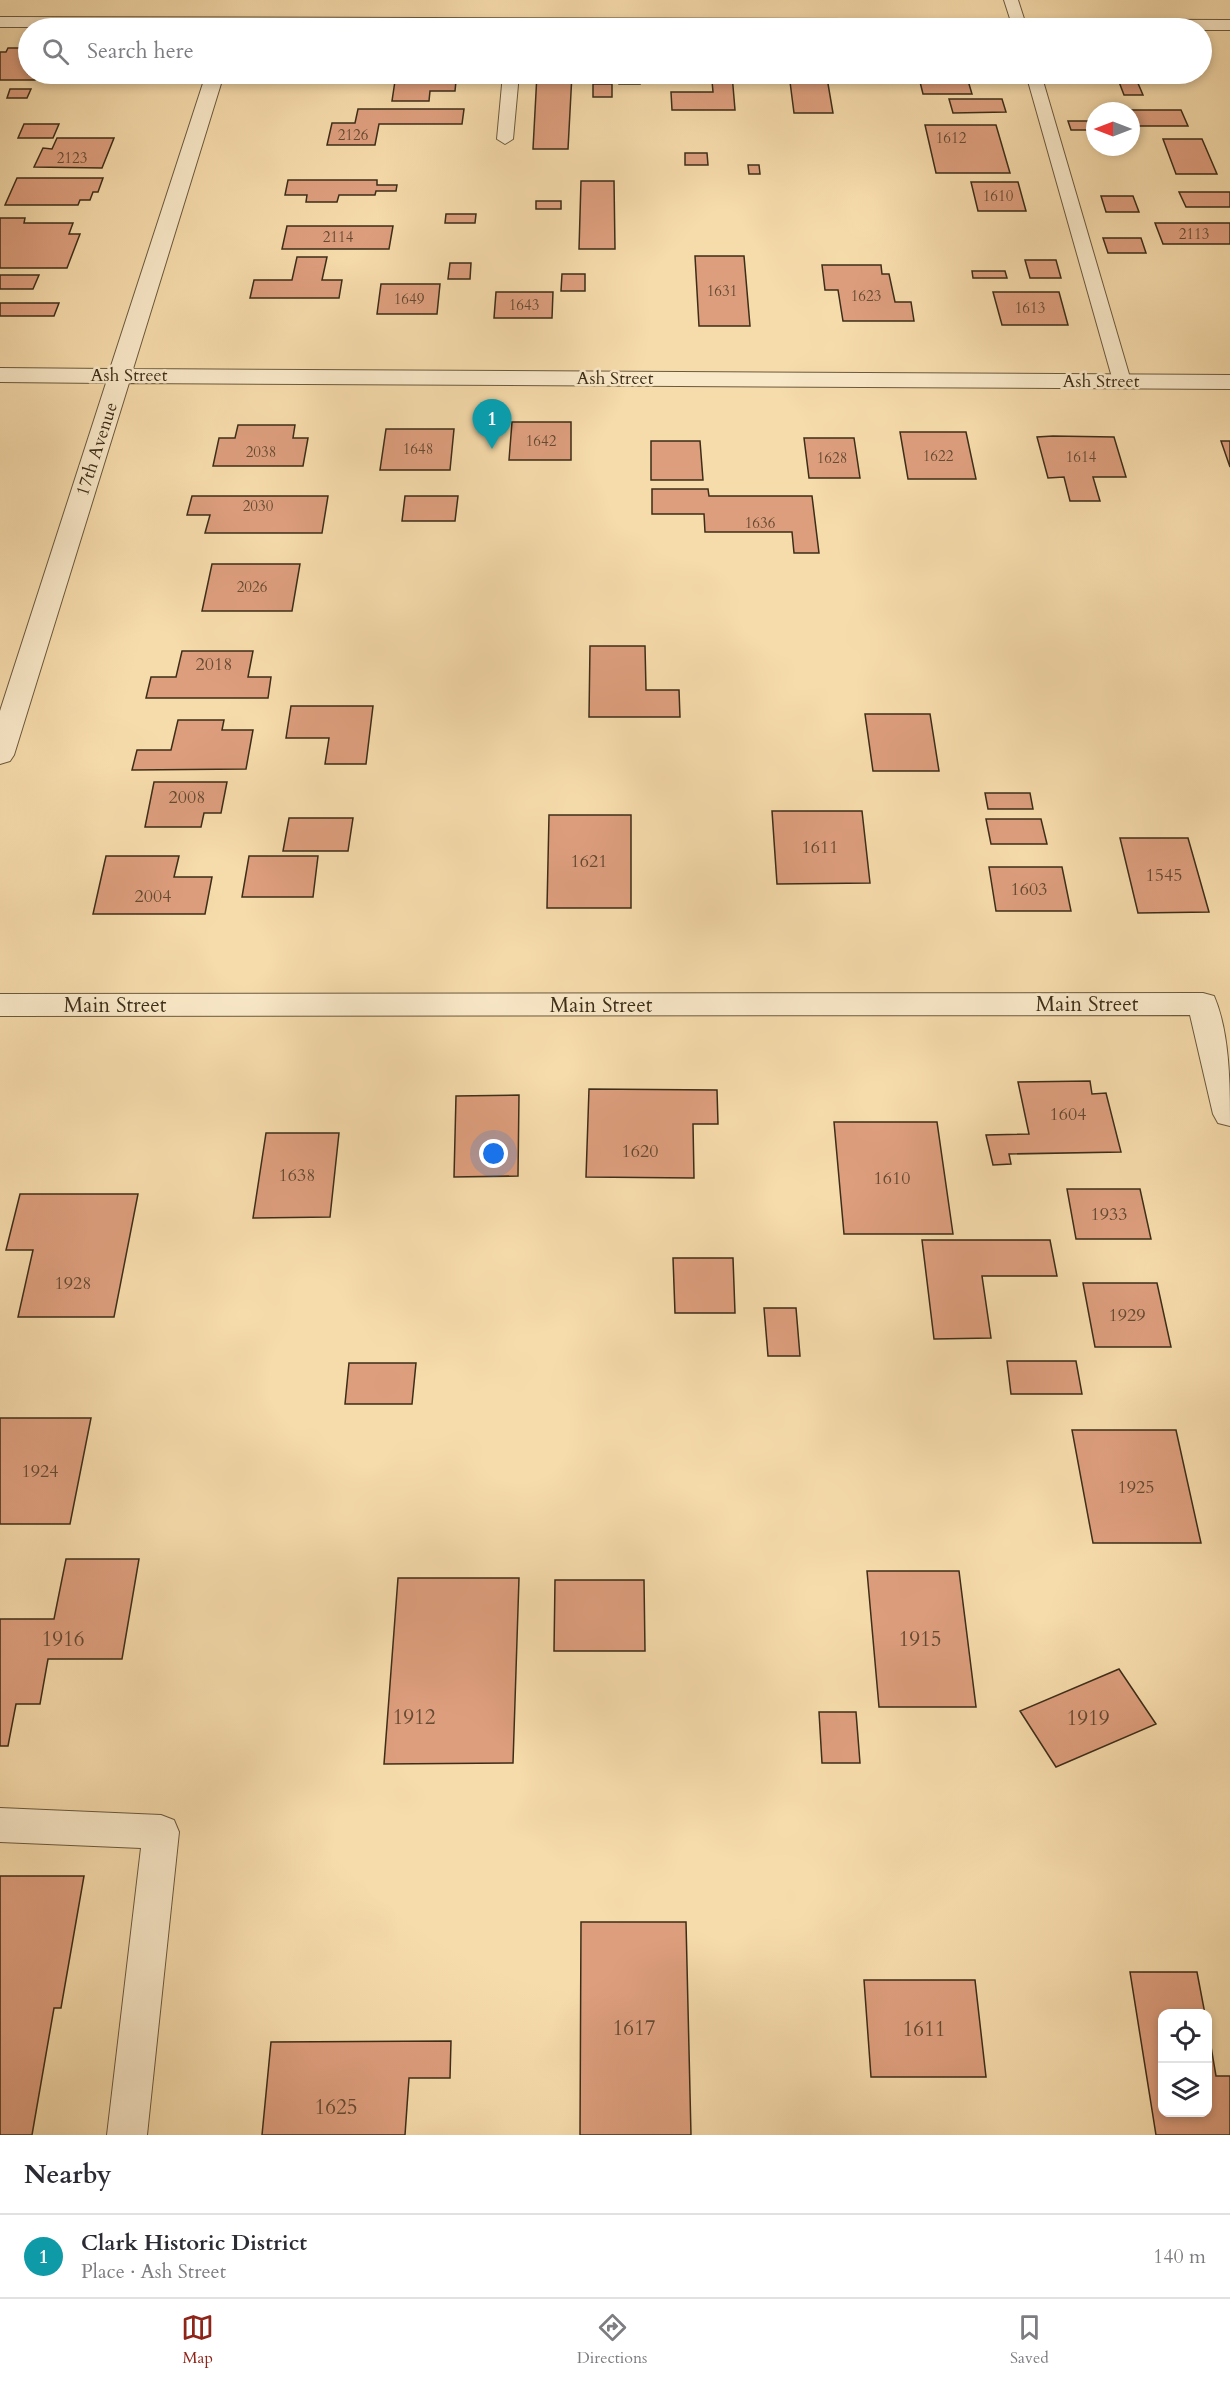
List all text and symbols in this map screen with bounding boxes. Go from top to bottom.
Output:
search box [18,18,1212,84]
icon: search [39,35,72,68]
text: Search here [87,36,194,66]
north arrow [1086,102,1140,156]
house number: 2126 [338,125,369,145]
house number: 1612 [936,128,967,148]
house number: 2123 [57,148,87,168]
house number: 1610 [983,186,1014,206]
house number: 2113 [1179,224,1209,244]
house number: 2114 [323,227,354,247]
house number: 1631 [707,281,737,301]
house number: 1623 [851,286,881,306]
house number: 1649 [394,289,425,309]
house number: 1643 [509,295,539,315]
house number: 1613 [1015,298,1045,318]
street label: Ash Street [91,363,168,388]
street label: Ash Street [577,366,654,391]
street label: Ash Street [1063,369,1140,394]
street label: 17th Avenue [70,399,124,499]
pin: 1 [472,400,512,449]
house number: 1642 [526,431,557,451]
house number: 1648 [403,439,433,459]
house number: 2038 [246,442,276,462]
house number: 1622 [923,446,954,466]
house number: 1614 [1066,447,1097,467]
house number: 1628 [817,448,847,468]
house number: 2030 [243,496,274,516]
house number: 1636 [745,513,776,533]
house number: 2026 [237,577,268,597]
house number: 2018 [196,652,232,677]
house number: 2008 [169,785,205,810]
house number: 1611 [802,835,838,860]
house number: 1621 [571,849,607,874]
house number: 1545 [1146,863,1182,888]
house number: 1603 [1011,877,1047,902]
house number: 2004 [135,884,171,909]
street label: Main Street [1036,990,1139,1019]
street label: Main Street [64,991,167,1020]
street label: Main Street [550,991,653,1020]
house number: 1604 [1050,1102,1086,1127]
your location [479,1139,508,1168]
house number: 1620 [622,1139,658,1164]
house number: 1638 [279,1163,315,1188]
house number: 1610 [874,1166,910,1191]
house number: 1933 [1091,1202,1127,1227]
house number: 1928 [55,1271,91,1296]
house number: 1929 [1109,1303,1145,1328]
house number: 1924 [22,1459,58,1484]
house number: 1925 [1118,1475,1154,1500]
house number: 1916 [41,1625,85,1654]
house number: 1915 [898,1625,942,1654]
house number: 1912 [392,1703,436,1732]
house number: 1919 [1066,1704,1110,1733]
map controls [1158,2009,1212,2117]
button: locate [1158,2009,1212,2063]
house number: 1617 [612,2014,656,2043]
house number: 1611 [902,2015,946,2044]
button: layers [1158,2063,1212,2117]
house number: 1625 [314,2093,358,2122]
text: Nearby [24,2157,112,2192]
text: Clark Historic District [81,2228,307,2258]
text: 1 [38,2243,49,2270]
text: 140 m [1153,2243,1206,2270]
text: Place · Ash Street [81,2258,226,2285]
tab: Map [181,2311,214,2369]
tab: Directions [577,2311,647,2369]
tab: Saved [1010,2311,1049,2369]

